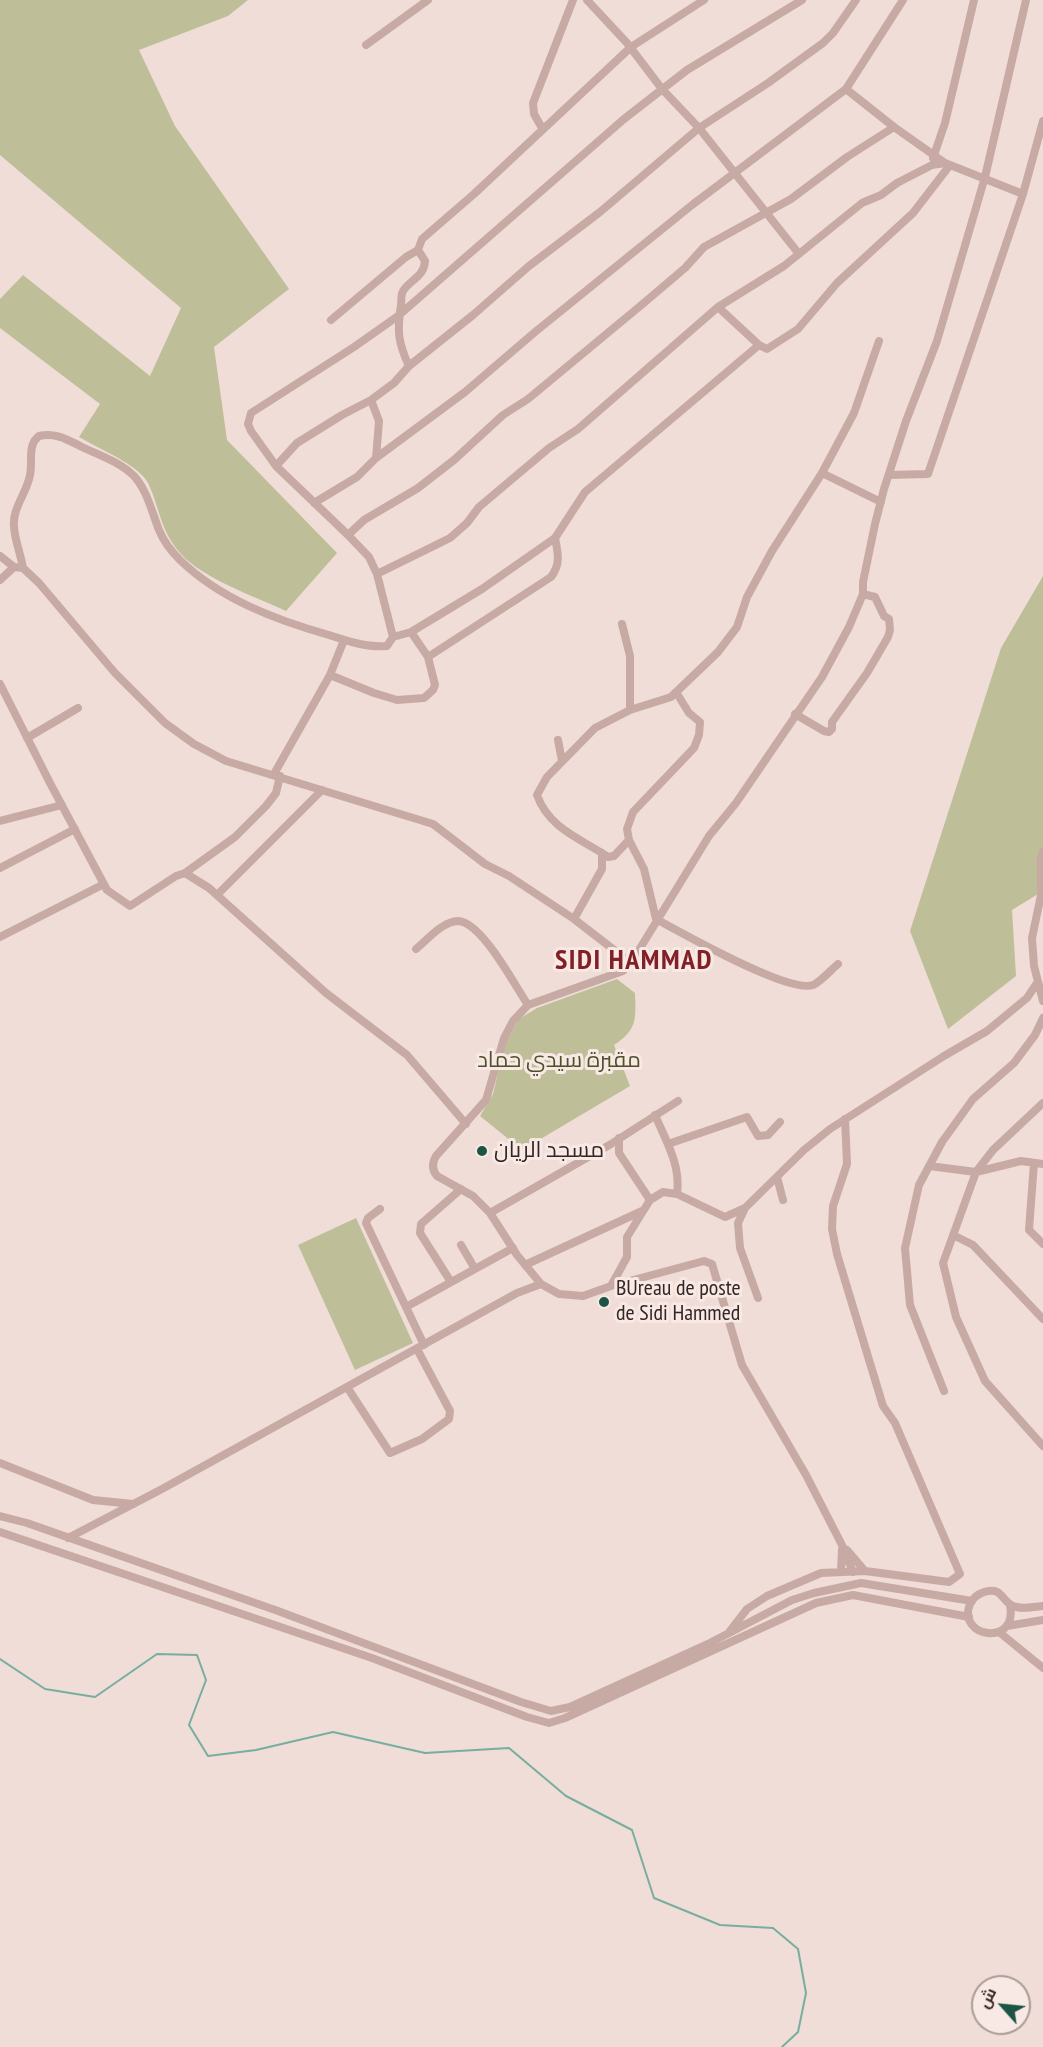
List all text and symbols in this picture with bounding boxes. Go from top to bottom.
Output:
district label: SIDI HAMMAD [555,944,713,978]
park label: مقبرة سيدي حماد [477,1048,641,1074]
place label: مسجد الريان [494,1138,604,1164]
marker: مسجد الريان [475,1144,489,1158]
place label: BUreau de poste de Sidi Hammed [616,1276,741,1328]
marker: BUreau de poste de Sidi Hammed [597,1295,611,1309]
north arrow [971,1975,1031,2035]
text: ش [973,1984,1000,2011]

